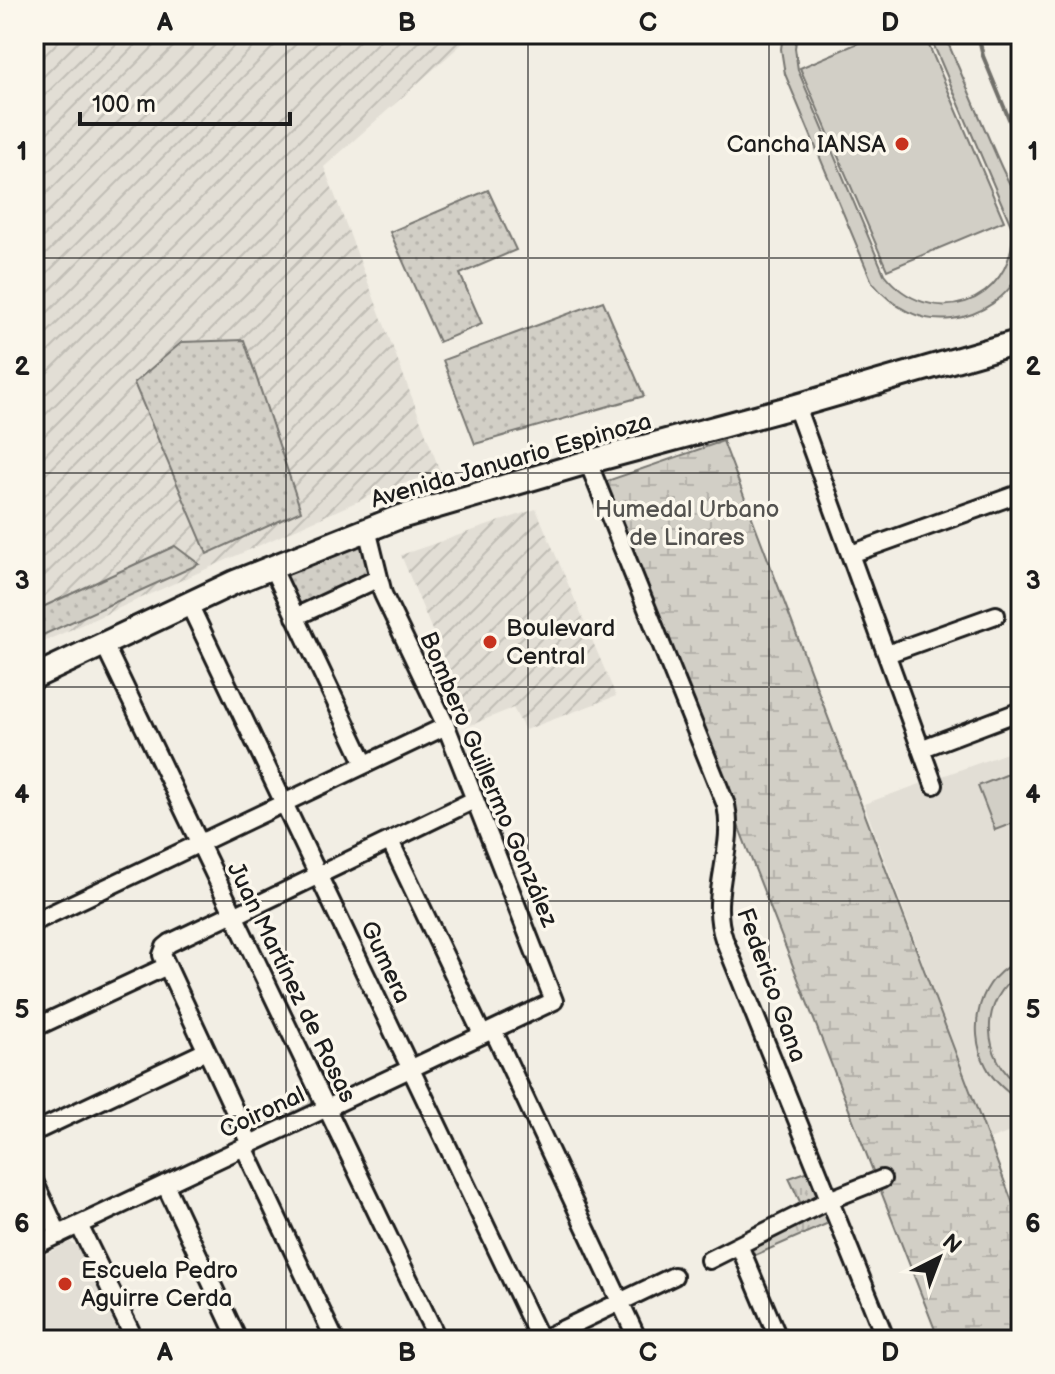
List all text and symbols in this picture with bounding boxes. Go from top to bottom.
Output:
text: A [156,8,173,39]
text: B [398,8,416,39]
text: C [639,8,657,39]
text: D [881,8,899,39]
scale bar [80,76,290,126]
text: 100 m [92,90,156,119]
place label: Cancha IANSA [726,130,886,159]
marker: Cancha IANSA [893,135,911,153]
text: 1 [17,137,27,168]
text: 1 [1028,137,1038,168]
text: 2 [14,352,30,383]
text: 2 [1025,352,1041,383]
street label: Avenida Januario Espinoza [367,406,655,514]
park label: Humedal Urbano de Linares [595,495,779,552]
text: 3 [14,566,30,597]
text: 3 [1025,566,1041,597]
place label: Boulevard Central [506,614,615,671]
street label: Bombero Guillermo González [413,627,564,931]
marker: Boulevard Central [481,633,499,651]
text: 4 [14,780,30,811]
text: 4 [1025,780,1041,811]
street label: Juan Martínez de Rosas [221,857,362,1107]
street label: Federico Gana [730,904,813,1066]
street label: Gumera [354,917,417,1008]
text: 5 [14,995,30,1026]
text: 5 [1025,995,1041,1026]
street label: Coironal [215,1080,309,1145]
text: 6 [14,1209,30,1240]
text: 6 [1025,1209,1041,1240]
north arrow [899,1218,979,1298]
text: N [936,1229,967,1260]
place label: Escuela Pedro Aguirre Cerda [81,1256,238,1313]
marker: Escuela Pedro Aguirre Cerda [56,1275,74,1293]
text: A [156,1338,173,1369]
text: B [398,1338,416,1369]
text: C [639,1338,657,1369]
text: D [881,1338,899,1369]

